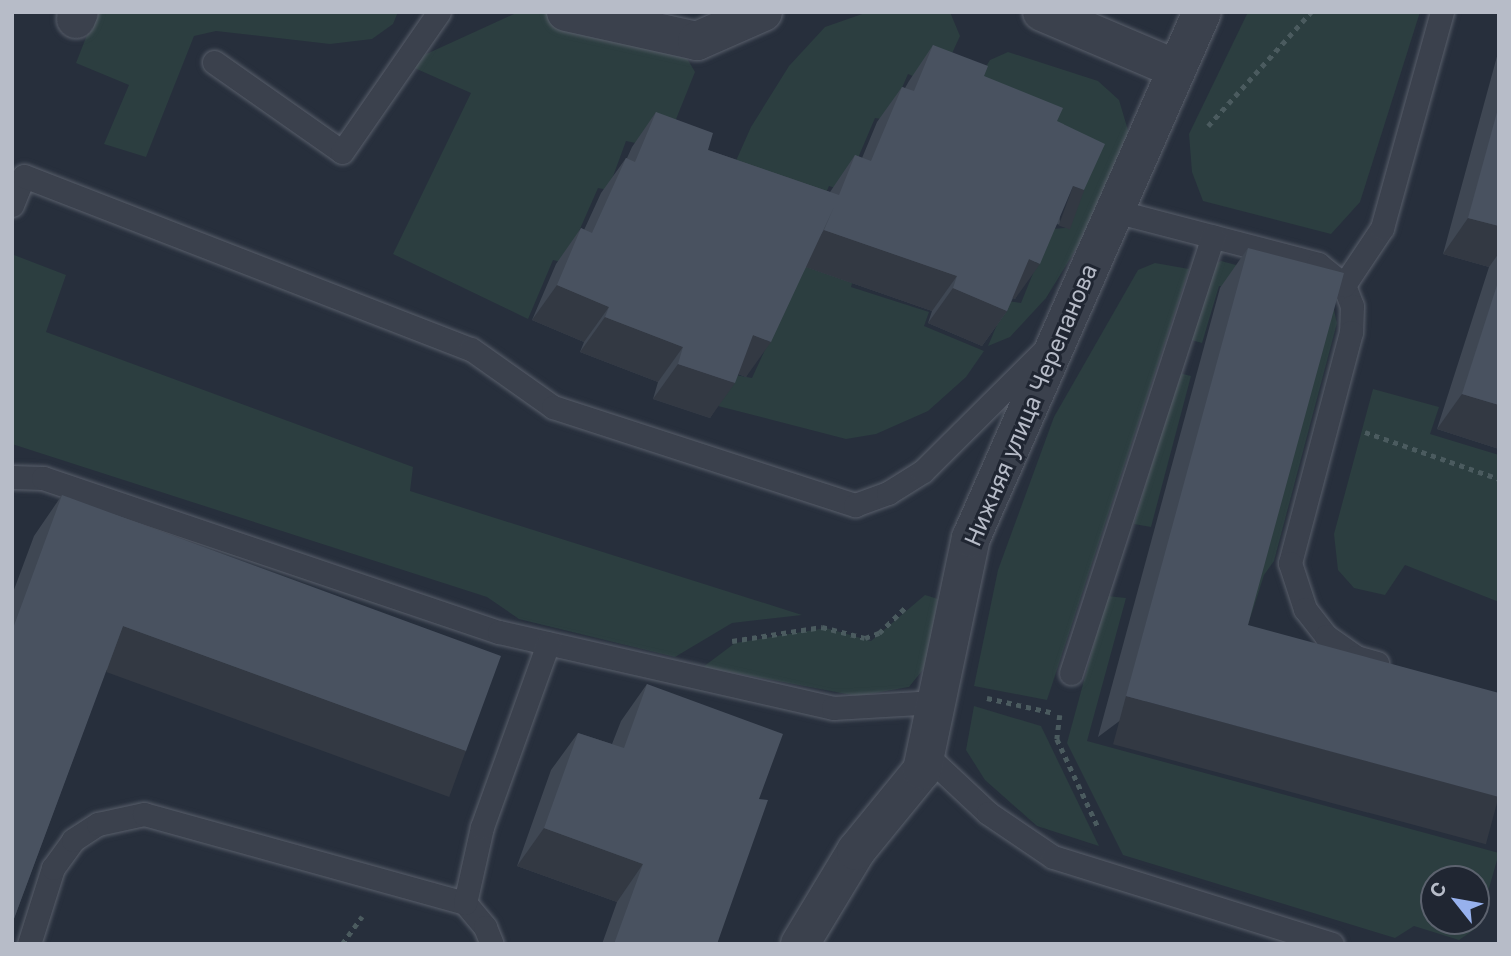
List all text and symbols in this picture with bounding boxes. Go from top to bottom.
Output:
street label: Нижняя улица Черепанова [959,260,1103,550]
north arrow [1420,865,1490,935]
text: С [1425,878,1452,902]

